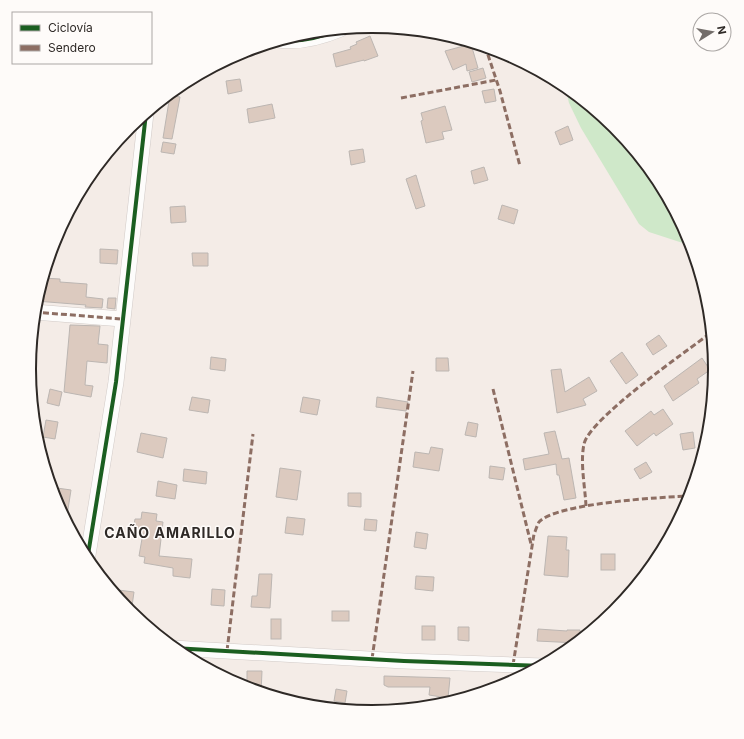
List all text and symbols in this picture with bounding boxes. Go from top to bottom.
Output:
legend [12,12,152,64]
north arrow [692,12,732,52]
text: Ciclovía [48,20,93,35]
text: N [714,25,729,36]
text: Sendero [48,40,96,55]
district label: CAÑO AMARILLO [104,524,236,541]

